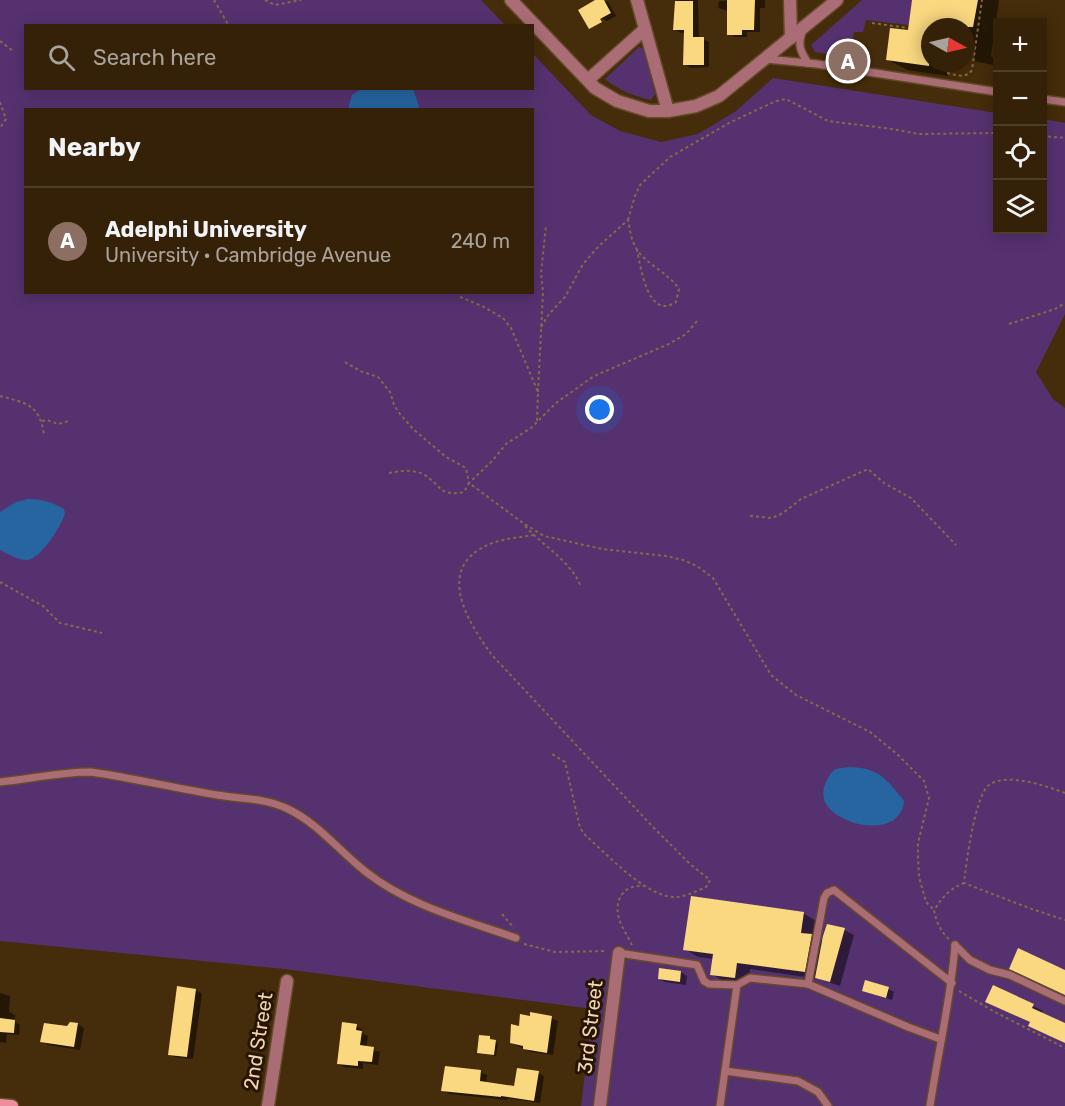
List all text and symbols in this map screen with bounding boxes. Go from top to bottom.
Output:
north arrow [921,18,975,72]
map controls [993,18,1047,234]
button: + [993,18,1047,72]
search box [24,24,534,90]
pin: A [828,38,868,84]
icon: search [45,41,78,74]
text: Search here [93,44,216,71]
button: − [993,72,1047,126]
button: locate [993,126,1047,180]
text: Nearby [48,132,141,163]
button: layers [993,180,1047,234]
text: Adelphi University [105,216,307,243]
text: A [60,229,75,253]
text: 240 m [451,229,510,253]
text: University · Cambridge Avenue [105,243,391,267]
your location [585,395,614,424]
street label: 3rd Street [572,979,608,1075]
street label: 2nd Street [238,990,278,1092]

